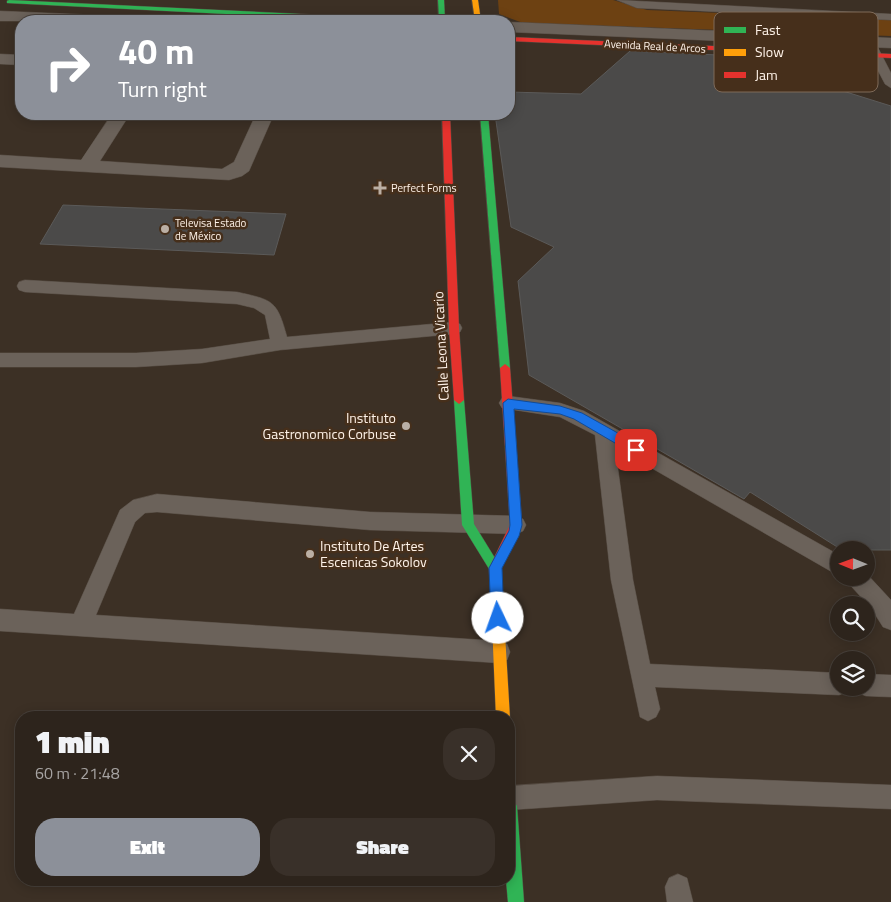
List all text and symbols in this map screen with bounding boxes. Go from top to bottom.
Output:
legend [714,12,878,92]
text: Fast [755,19,780,40]
text: 40 m [118,24,194,78]
icon: right [35,35,100,100]
street label: Avenida Real de Arcos [604,35,706,57]
text: Slow [755,41,784,62]
text: Jam [755,64,778,85]
text: Turn right [118,72,207,106]
place label: Perfect Forms [391,180,457,196]
marker: Perfect Forms [373,181,387,195]
place label: Televisa Estado de México [175,215,246,244]
marker: Televisa Estado de México [159,223,171,235]
street label: Calle Leona Vicario [427,291,454,401]
place label: Instituto Gastronomico Corbuse [263,407,396,444]
marker: Instituto Gastronomico Corbuse [400,420,412,432]
pin [615,429,657,471]
icon: arrive [622,436,650,464]
place label: Instituto De Artes Escenicas Sokolov [320,535,427,572]
north arrow [830,541,875,586]
map controls [830,541,875,696]
marker: Instituto De Artes Escenicas Sokolov [304,548,316,560]
position arrow [471,591,523,643]
button: search [830,596,875,641]
button: layers [830,651,875,696]
text: 1 min [35,719,110,765]
button: close [443,728,495,780]
text: 60 m · 21:48 [35,761,120,785]
button: Exit [35,818,260,876]
button: Share [270,818,495,876]

